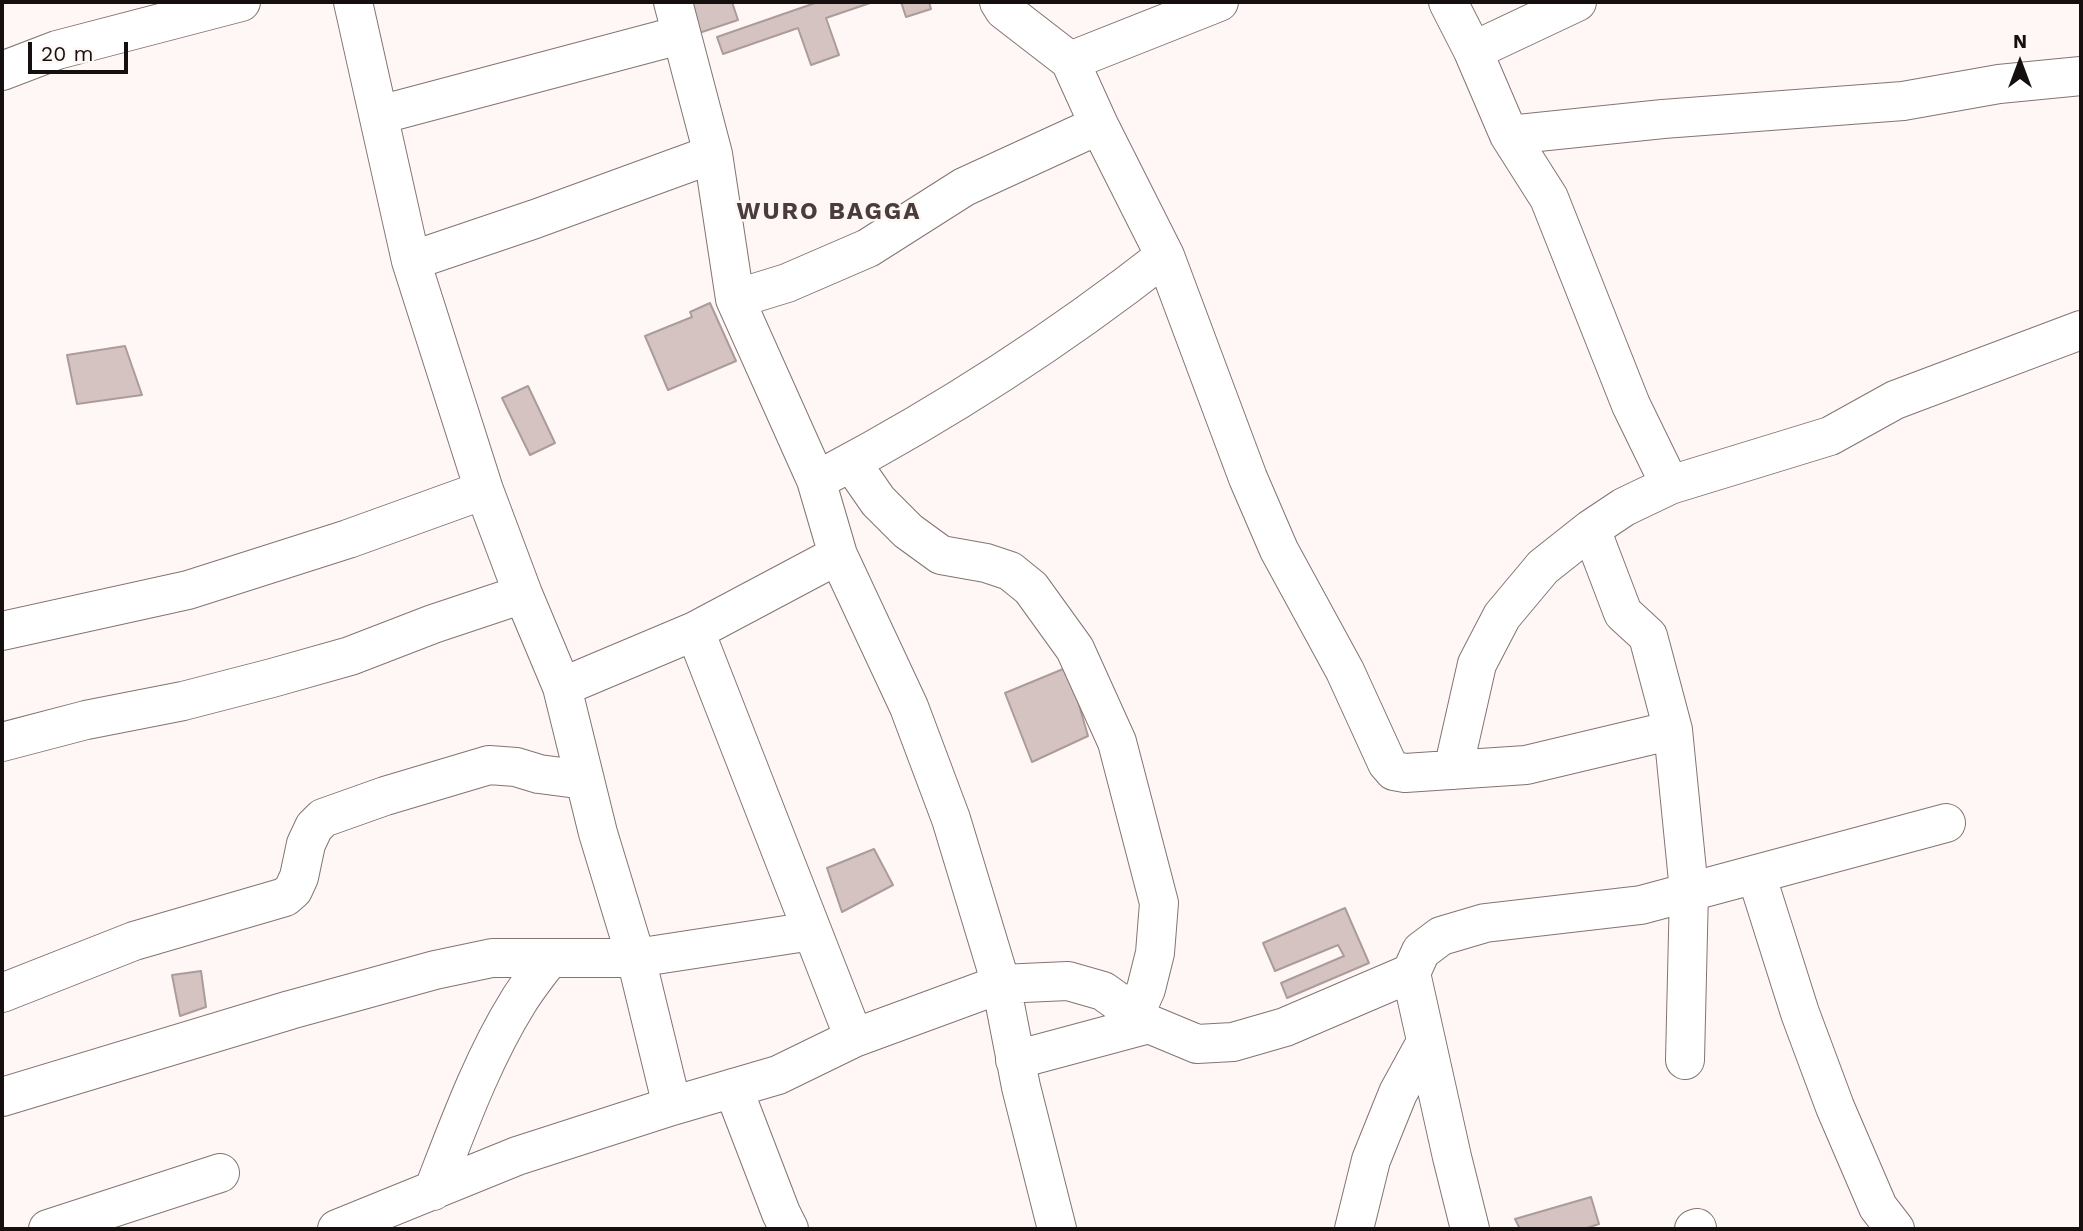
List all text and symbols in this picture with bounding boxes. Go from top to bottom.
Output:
scale bar [32,28,131,72]
north arrow [1985,28,2055,98]
text: N [2013,30,2027,53]
text: 20 m [41,41,93,66]
district label: WURO BAGGA [738,198,920,226]

